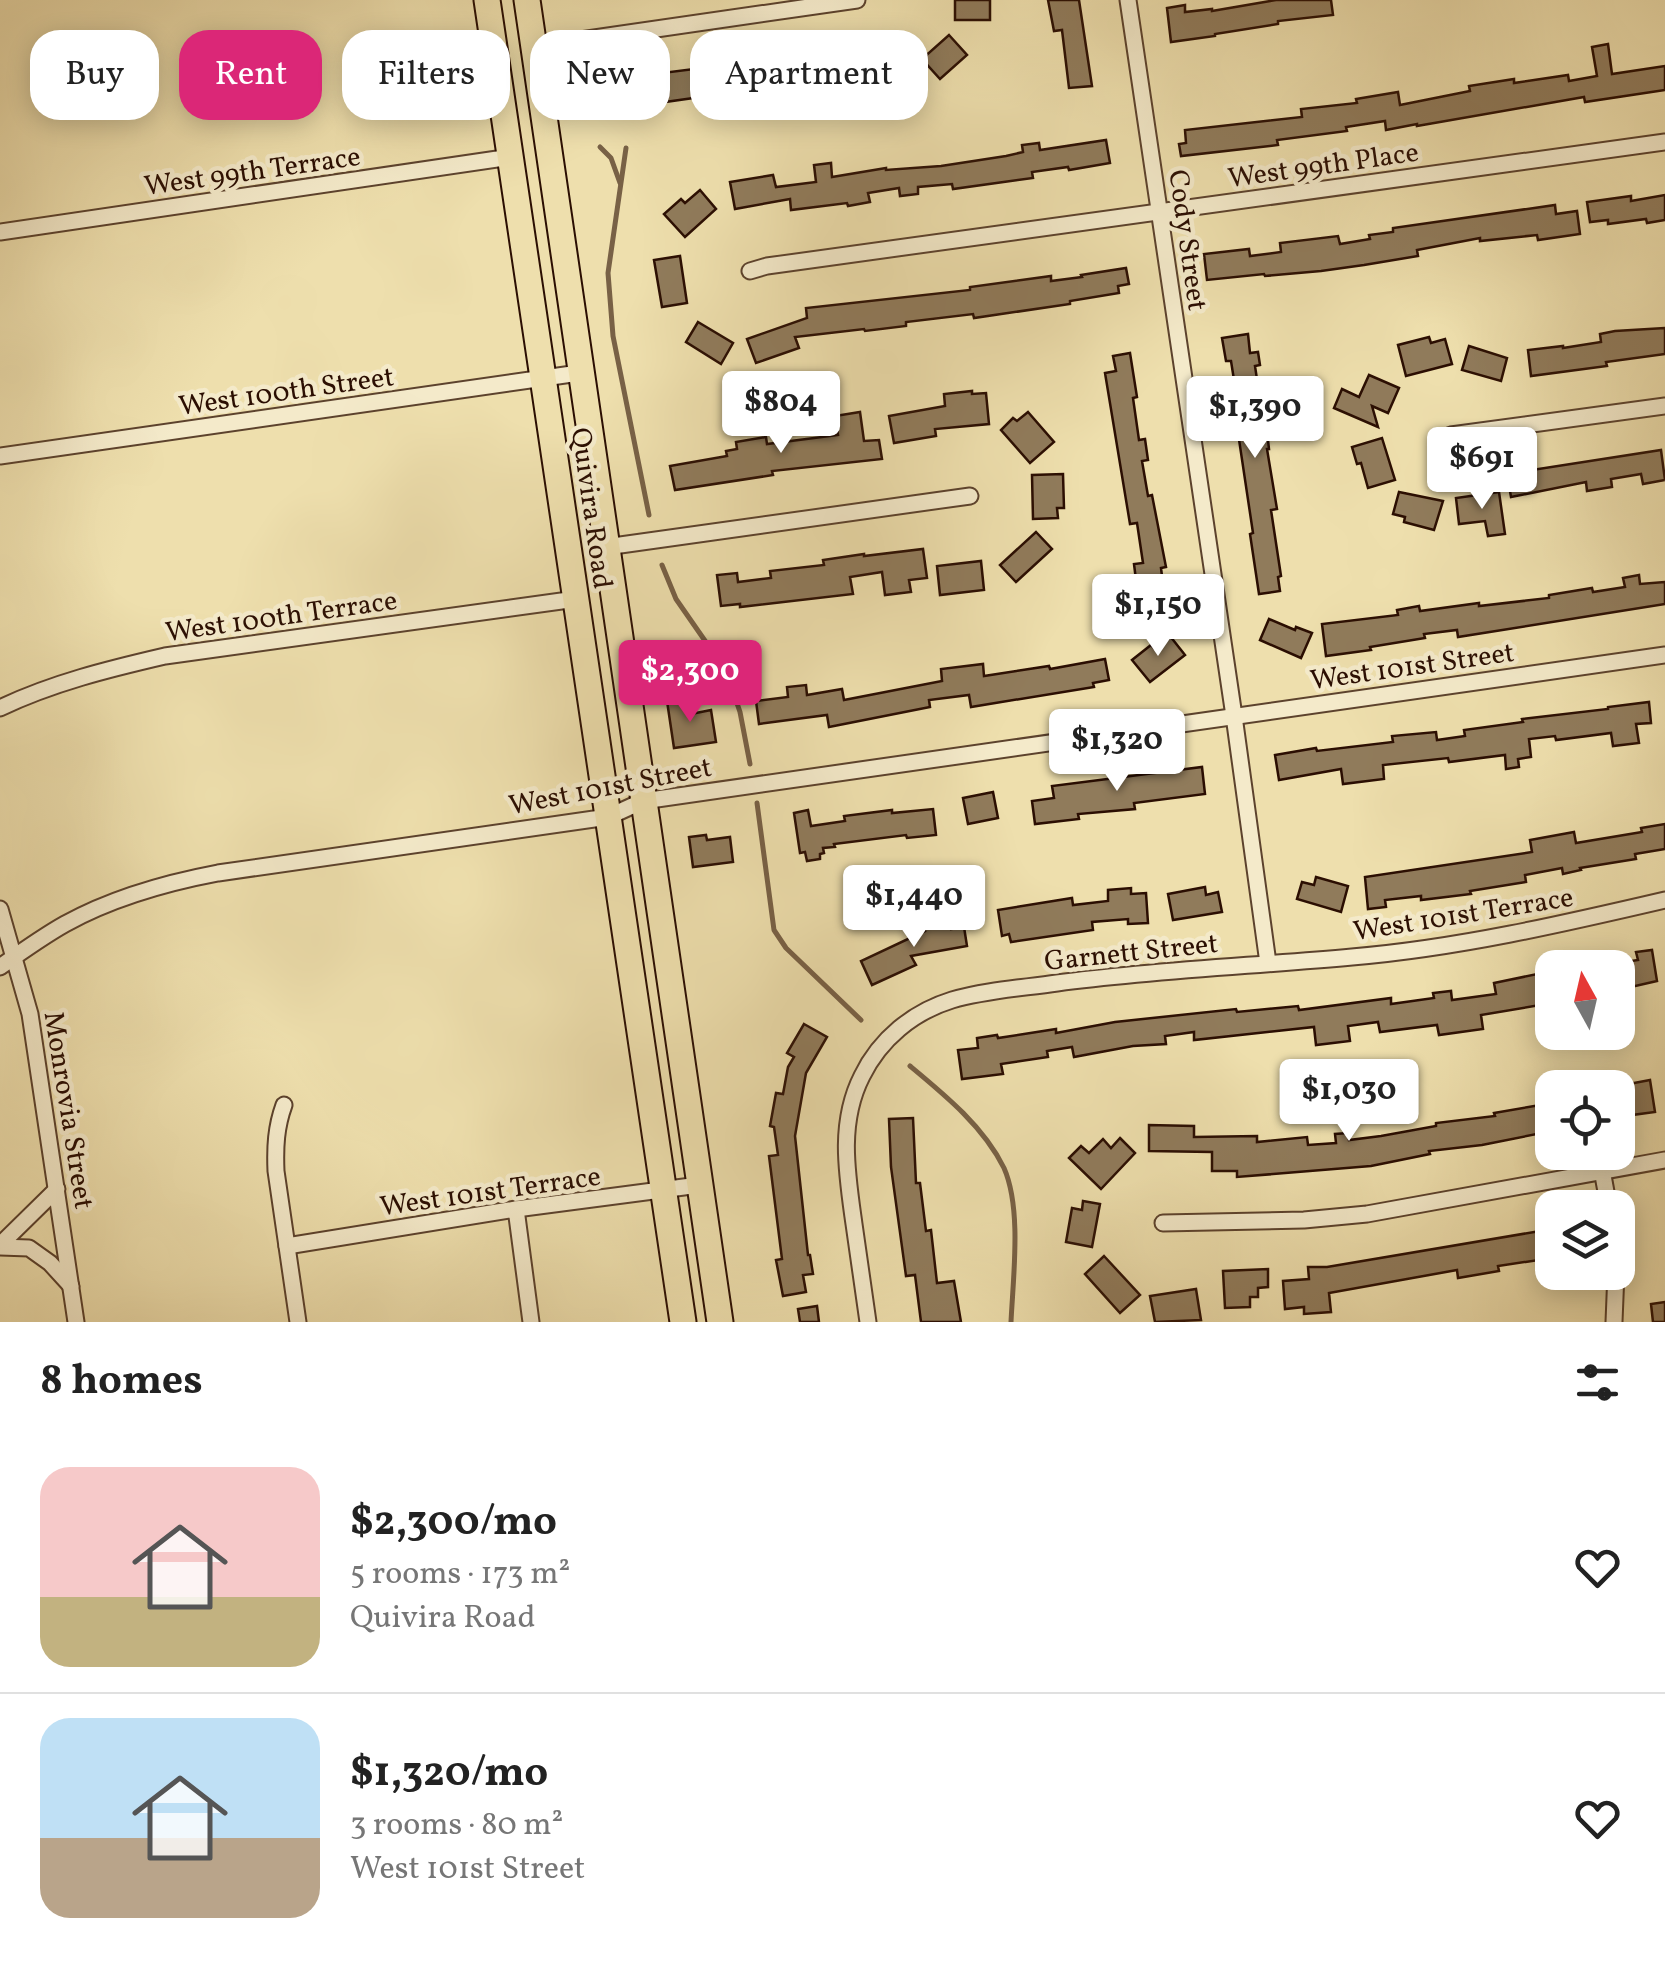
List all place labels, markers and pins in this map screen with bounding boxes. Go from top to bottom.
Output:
pin: $804 [722,371,840,456]
pin: $1,390 [1174,376,1336,461]
pin: $691 [1423,427,1541,512]
pin: $1,150 [1077,574,1239,659]
pin: $2,300 [609,640,771,725]
pin: $1,320 [1036,709,1198,794]
pin: $1,440 [833,865,995,950]
pin: $1,030 [1268,1059,1430,1144]

